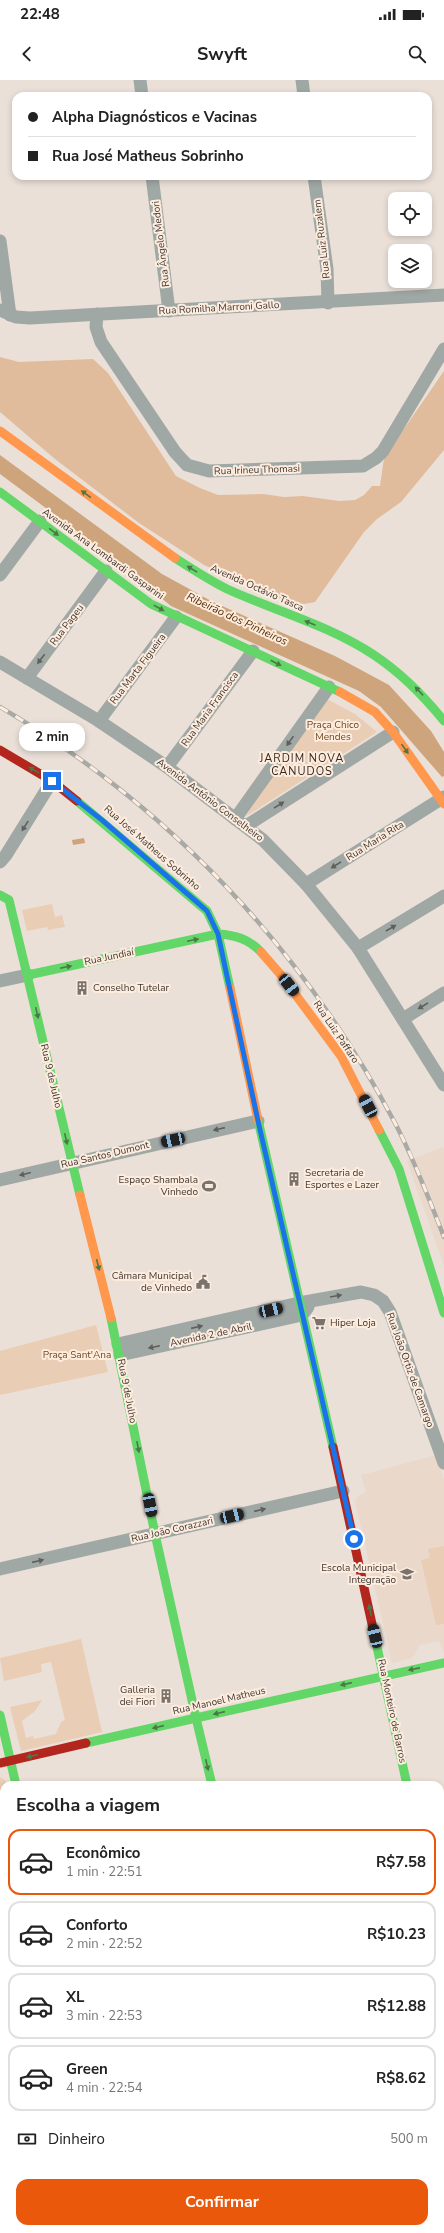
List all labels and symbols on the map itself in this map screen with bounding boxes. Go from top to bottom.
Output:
street label: Rua Luiz Ruzalem [310,199,334,279]
street label: Rua Ângelo Medori [149,200,173,288]
street label: Rua Romilha Marroni Gallo [158,298,280,318]
street label: Rua Irineu Thomasi [214,462,300,478]
one-way arrow [81,490,91,498]
street label: Avenida Ana Lombardi Gasparini [39,505,167,603]
one-way arrow [48,527,59,536]
street label: Avenida Octávio Tasca [208,561,306,615]
one-way arrow [186,566,198,573]
water label: Ribeirão dos Pinheiros [184,589,290,649]
street label: Rua Pageu [47,601,87,649]
one-way arrow [153,605,165,611]
one-way arrow [303,620,315,626]
street label: Rua Marta Figueira [107,631,169,707]
one-way arrow [38,654,46,664]
one-way arrow [271,660,282,666]
street label: Rua Maria Francisca [178,669,242,749]
one-way arrow [414,686,424,696]
park label: Praça Chico Mendes [307,718,360,744]
callout: 2 min [19,723,85,751]
one-way arrow [286,736,294,747]
one-way arrow [401,744,409,754]
district label: JARDIM NOVA CANUDOS [259,751,344,779]
street label: Avenida Antônio Conselheiro [154,755,267,845]
one-way arrow [29,766,39,774]
route end [43,772,61,790]
one-way arrow [274,801,284,809]
street label: Rua José Matheus Sobrinho [101,802,203,894]
street label: Rua Maria Rita [343,818,407,864]
one-way arrow [21,820,28,832]
one-way arrow [331,861,342,869]
one-way arrow [386,924,396,932]
one-way arrow [187,936,199,942]
street label: Rua Jundiaí [83,945,136,969]
one-way arrow [60,963,72,969]
car [277,972,301,998]
building icon: Conselho Tutelar [74,980,90,996]
place label: Conselho Tutelar [93,981,169,995]
street label: Rua Luiz Paffaro [310,998,362,1066]
one-way arrow [418,1002,428,1010]
one-way arrow [34,1007,40,1019]
street label: Rua 9 de Julho [37,1043,65,1110]
car [357,1093,379,1119]
one-way arrow [213,1127,226,1133]
car [160,1132,186,1148]
one-way arrow [64,1133,70,1146]
street label: Rua Santos Dumont [60,1138,151,1172]
place label: Secretaria de Esportes e Lazer [305,1166,379,1192]
one-way arrow [18,1171,31,1177]
building icon: Secretaria de Esportes e Lazer [286,1171,302,1187]
place label: Espaço Shambala Vinhedo [119,1173,198,1199]
sports icon: Espaço Shambala Vinhedo [201,1178,217,1194]
one-way arrow [95,1259,101,1272]
place label: Câmara Municipal de Vinhedo [112,1269,192,1295]
public building icon: Câmara Municipal de Vinhedo [195,1274,211,1290]
one-way arrow [330,1293,343,1299]
car [258,1301,284,1319]
street label: Rua João Ortiz de Camargo [383,1311,437,1430]
supermarket icon: Hiper Loja [311,1315,327,1331]
place label: Hiper Loja [330,1316,376,1330]
street label: Avenida 2 de Abril [169,1319,253,1351]
one-way arrow [191,1323,203,1329]
one-way arrow [148,1345,161,1351]
park label: Praça Sant'Ana [43,1348,111,1362]
street label: Rua 9 de Julho [114,1358,140,1425]
one-way arrow [135,1441,141,1453]
car [142,1492,158,1518]
car [219,1507,245,1525]
one-way arrow [254,1507,266,1513]
street label: Rua João Corazzari [130,1514,214,1546]
route start [345,1530,363,1548]
one-way arrow [32,1557,44,1563]
place label: Escola Municipal Integração [321,1561,396,1587]
school or university icon: Escola Municipal Integração [399,1566,415,1582]
one-way arrow [366,1604,372,1616]
car [366,1623,384,1649]
street label: Rua Monteiro de Barros [374,1658,410,1764]
one-way arrow [408,1667,420,1673]
one-way arrow [340,1681,352,1687]
place label: Galleria dei Fiori [120,1683,155,1709]
street label: Rua Manoel Matheus [171,1683,267,1718]
building icon: Galleria dei Fiori [158,1688,174,1704]
one-way arrow [213,1710,225,1716]
one-way arrow [152,1724,164,1730]
one-way arrow [25,1753,38,1759]
one-way arrow [205,1759,211,1771]

